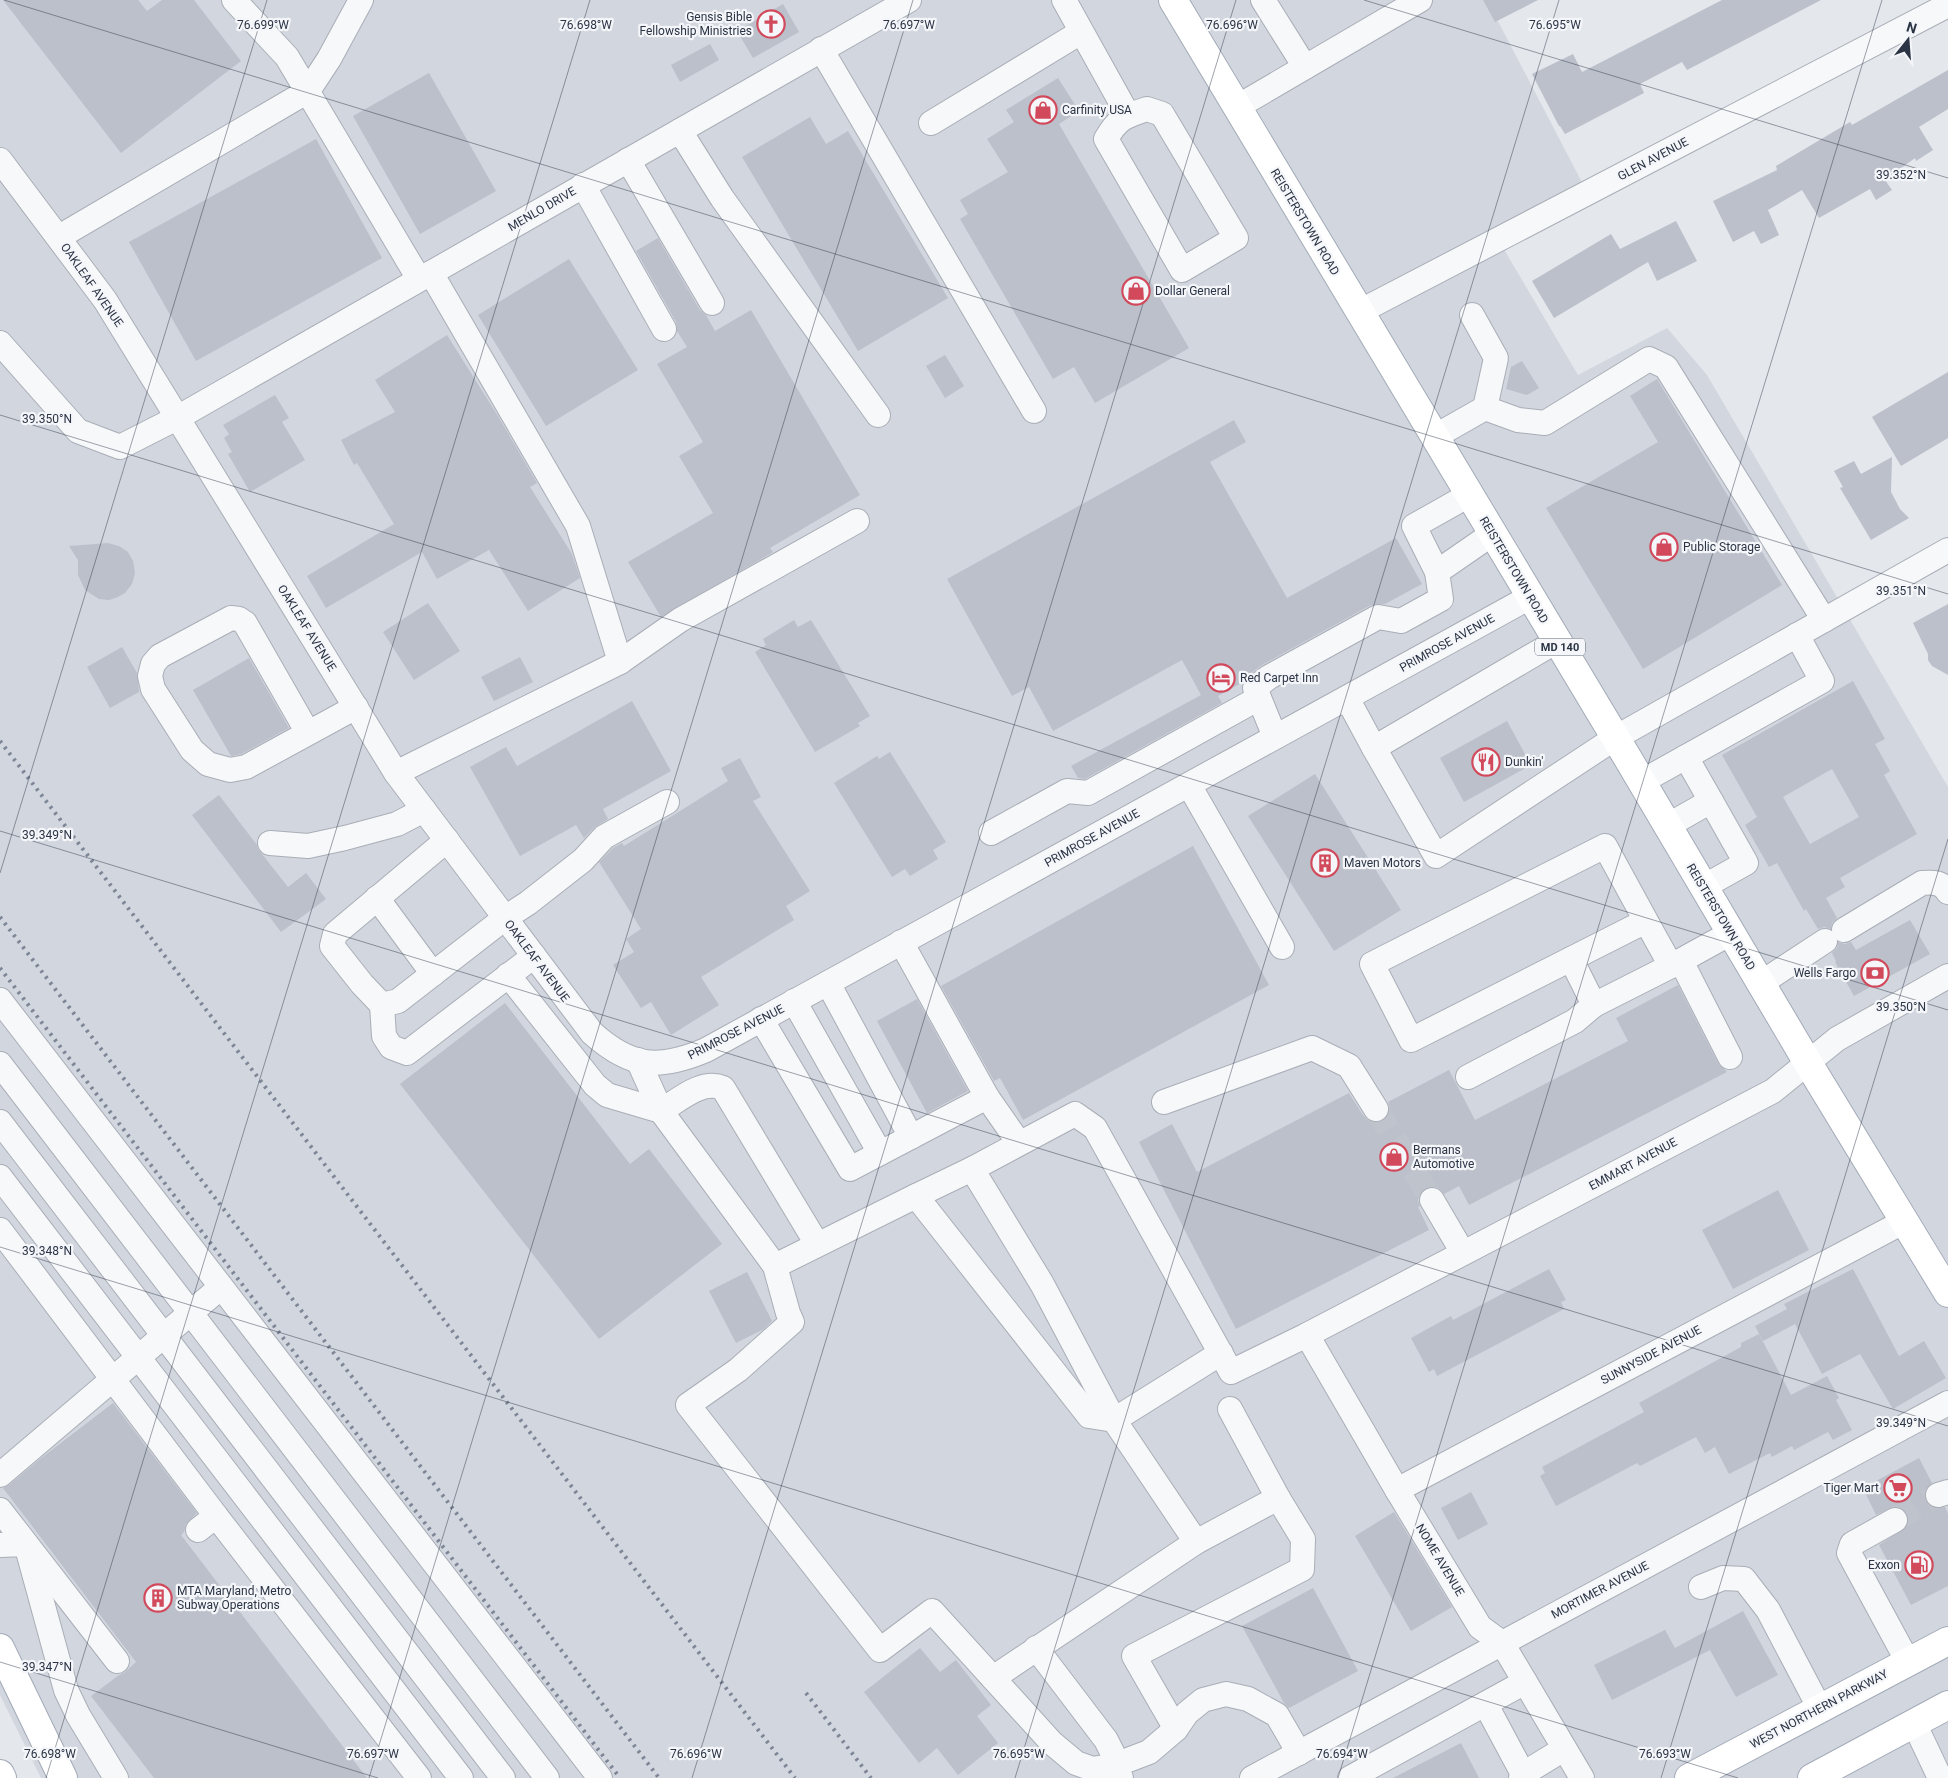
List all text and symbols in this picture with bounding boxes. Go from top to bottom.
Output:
church icon: Gensis Bible Fellowship Ministries [756,9,786,39]
place label: Gensis Bible Fellowship Ministries [639,10,752,38]
north arrow [1883,15,1933,65]
text: 76.699°W [237,18,289,32]
text: 76.698°W [560,18,612,32]
text: 76.697°W [883,18,935,32]
text: 76.696°W [1206,18,1258,32]
text: 76.695°W [1529,18,1581,32]
text: N [1905,18,1919,37]
shop icon: Carfinity USA [1028,95,1058,125]
place label: Carfinity USA [1062,103,1132,117]
street label: GLEN AVENUE [1615,134,1691,183]
street label: REISTERSTOWN ROAD [1268,166,1342,278]
text: 39.352°N [1876,168,1926,182]
street label: MENLO DRIVE [506,184,579,234]
street label: OAKLEAF AVENUE [58,240,126,330]
shop icon: Dollar General [1121,276,1151,306]
place label: Dollar General [1155,284,1230,298]
text: 39.350°N [22,412,72,426]
street label: REISTERSTOWN ROAD [1477,514,1551,626]
shop icon: Public Storage [1649,532,1679,562]
place label: Public Storage [1683,540,1760,554]
street label: OAKLEAF AVENUE [275,582,339,674]
text: 39.351°N [1876,584,1926,598]
street label: PRIMROSE AVENUE [1397,611,1497,675]
road number: MD 140 [1535,638,1585,656]
hotel icon: Red Carpet Inn [1206,663,1236,693]
place label: Red Carpet Inn [1240,671,1318,685]
restaurant icon: Dunkin' [1471,747,1501,777]
place label: Dunkin' [1505,755,1543,769]
street label: PRIMROSE AVENUE [1042,806,1142,870]
text: 39.349°N [22,828,72,842]
building icon: Maven Motors [1310,848,1340,878]
place label: Maven Motors [1344,856,1421,870]
street label: REISTERSTOWN ROAD [1684,861,1758,973]
street label: OAKLEAF AVENUE [502,917,573,1005]
bank icon: Wells Fargo [1860,958,1890,988]
place label: Wells Fargo [1794,966,1856,980]
text: 39.350°N [1876,1000,1926,1014]
street label: PRIMROSE AVENUE [686,1002,787,1062]
street label: EMMART AVENUE [1587,1135,1679,1193]
shop icon: Bermans Automotive [1379,1142,1409,1172]
place label: Bermans Automotive [1413,1143,1474,1171]
text: 39.348°N [22,1244,72,1258]
street label: SUNNYSIDE AVENUE [1598,1322,1704,1387]
text: 39.349°N [1876,1416,1926,1430]
supermarket icon: Tiger Mart [1883,1473,1913,1503]
place label: Tiger Mart [1823,1481,1879,1495]
street label: NOME AVENUE [1413,1521,1467,1599]
fuel station icon: Exxon [1904,1550,1934,1580]
street label: MORTIMER AVENUE [1549,1558,1651,1622]
place label: Exxon [1868,1558,1900,1572]
building icon: MTA Maryland, Metro Subway Operations [143,1583,173,1613]
place label: MTA Maryland, Metro Subway Operations [177,1584,292,1612]
text: 39.347°N [22,1660,72,1674]
street label: WEST NORTHERN PARKWAY [1748,1666,1891,1751]
text: 76.698°W [24,1747,76,1761]
text: 76.697°W [347,1747,399,1761]
text: 76.696°W [670,1747,722,1761]
text: 76.695°W [993,1747,1045,1761]
text: 76.694°W [1316,1747,1368,1761]
text: 76.693°W [1639,1747,1691,1761]

